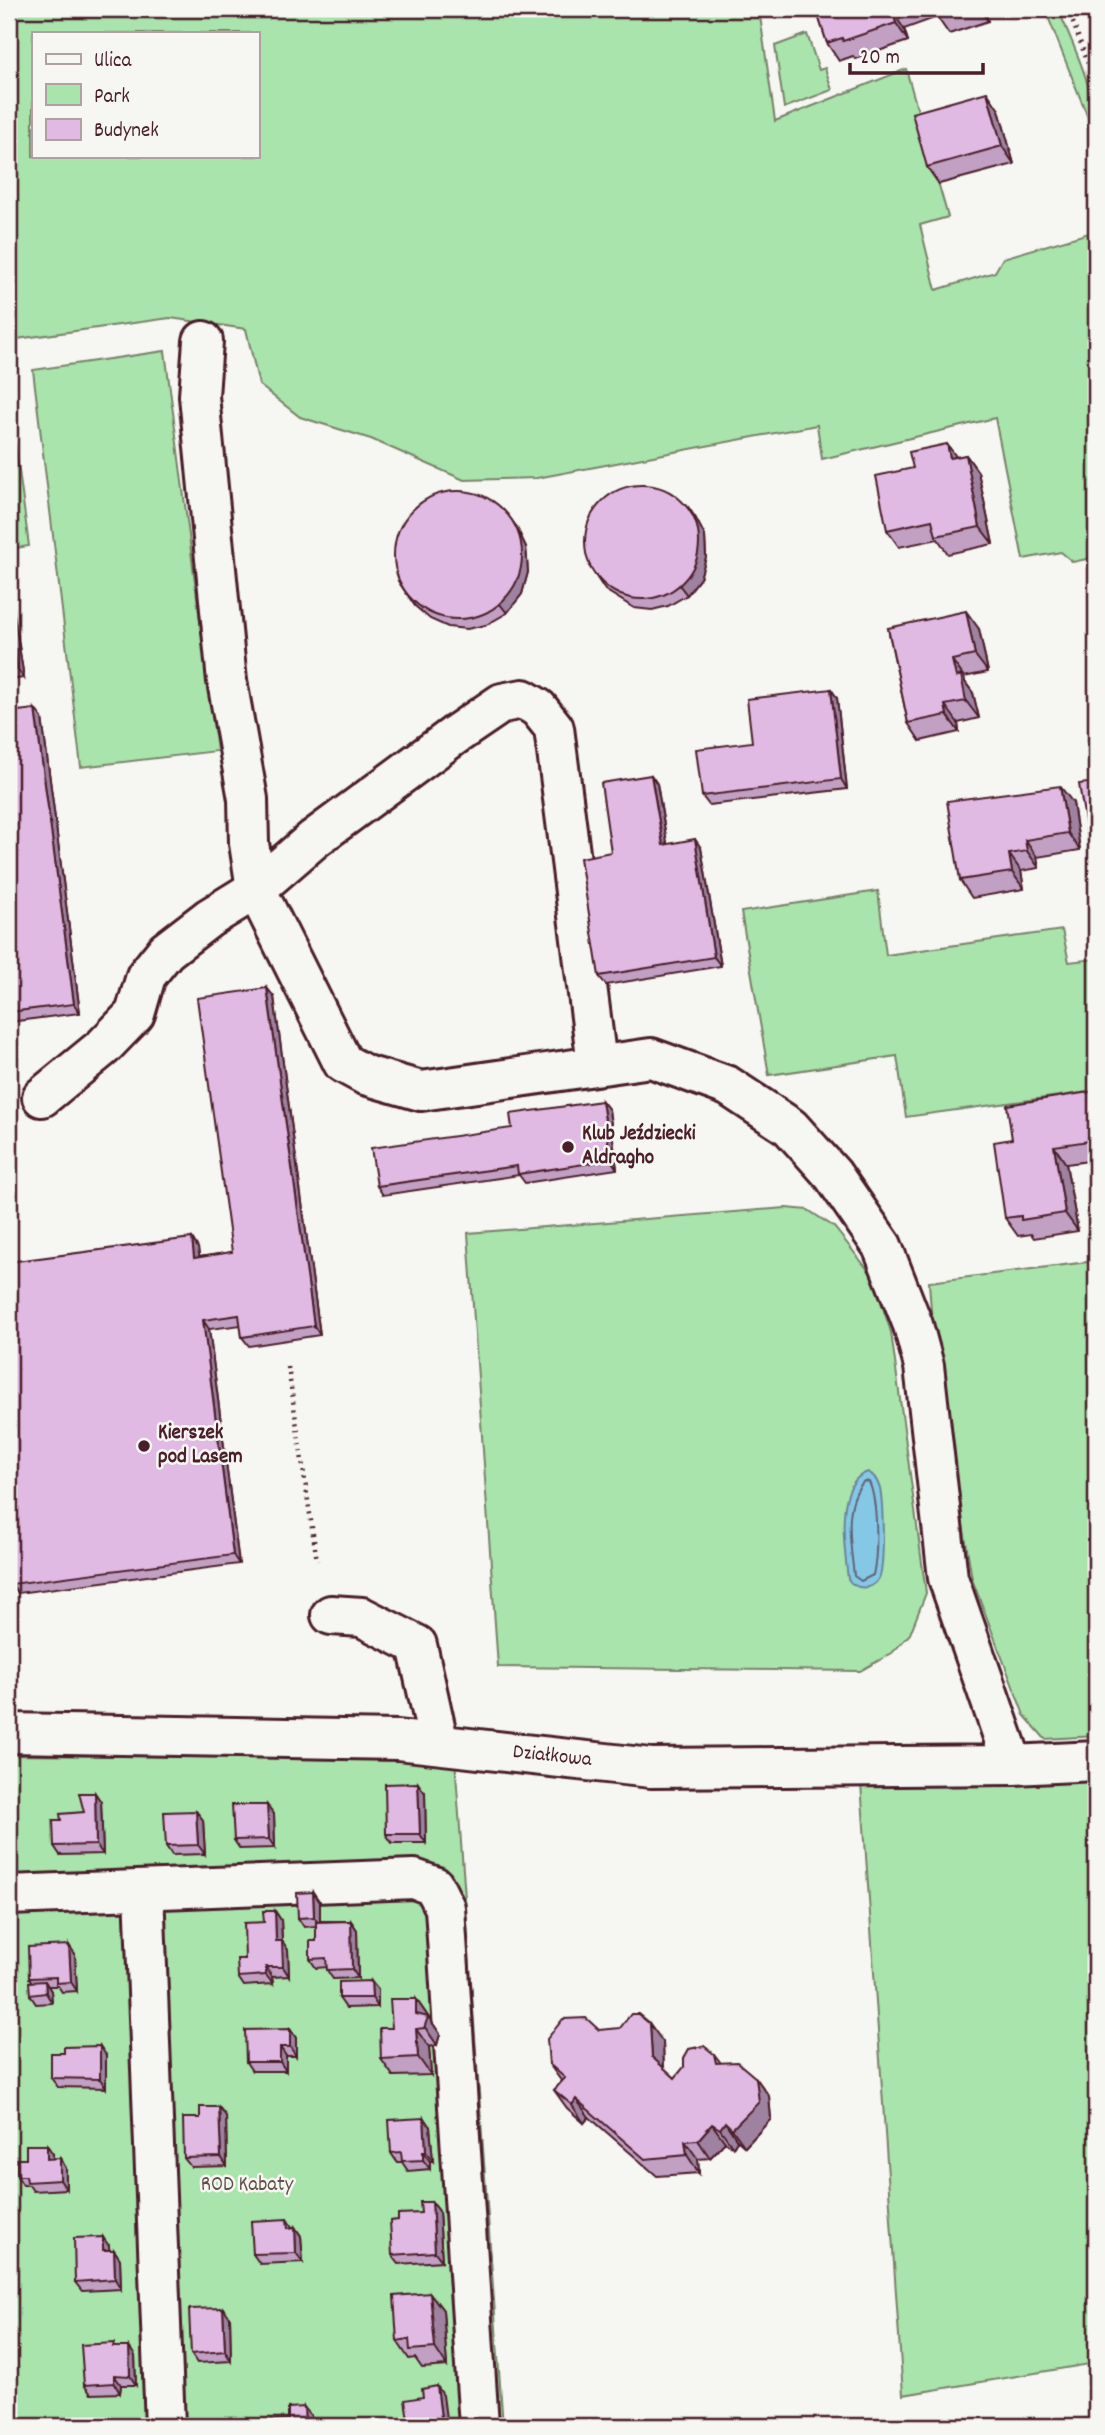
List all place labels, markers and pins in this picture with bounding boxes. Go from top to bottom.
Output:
place label: Klub Jeździecki Aldragho [582,1120,696,1174]
marker: Klub Jeździecki Aldragho [560,1139,576,1155]
place label: Kierszek pod Lasem [158,1419,243,1473]
marker: Kierszek pod Lasem [136,1438,152,1454]

